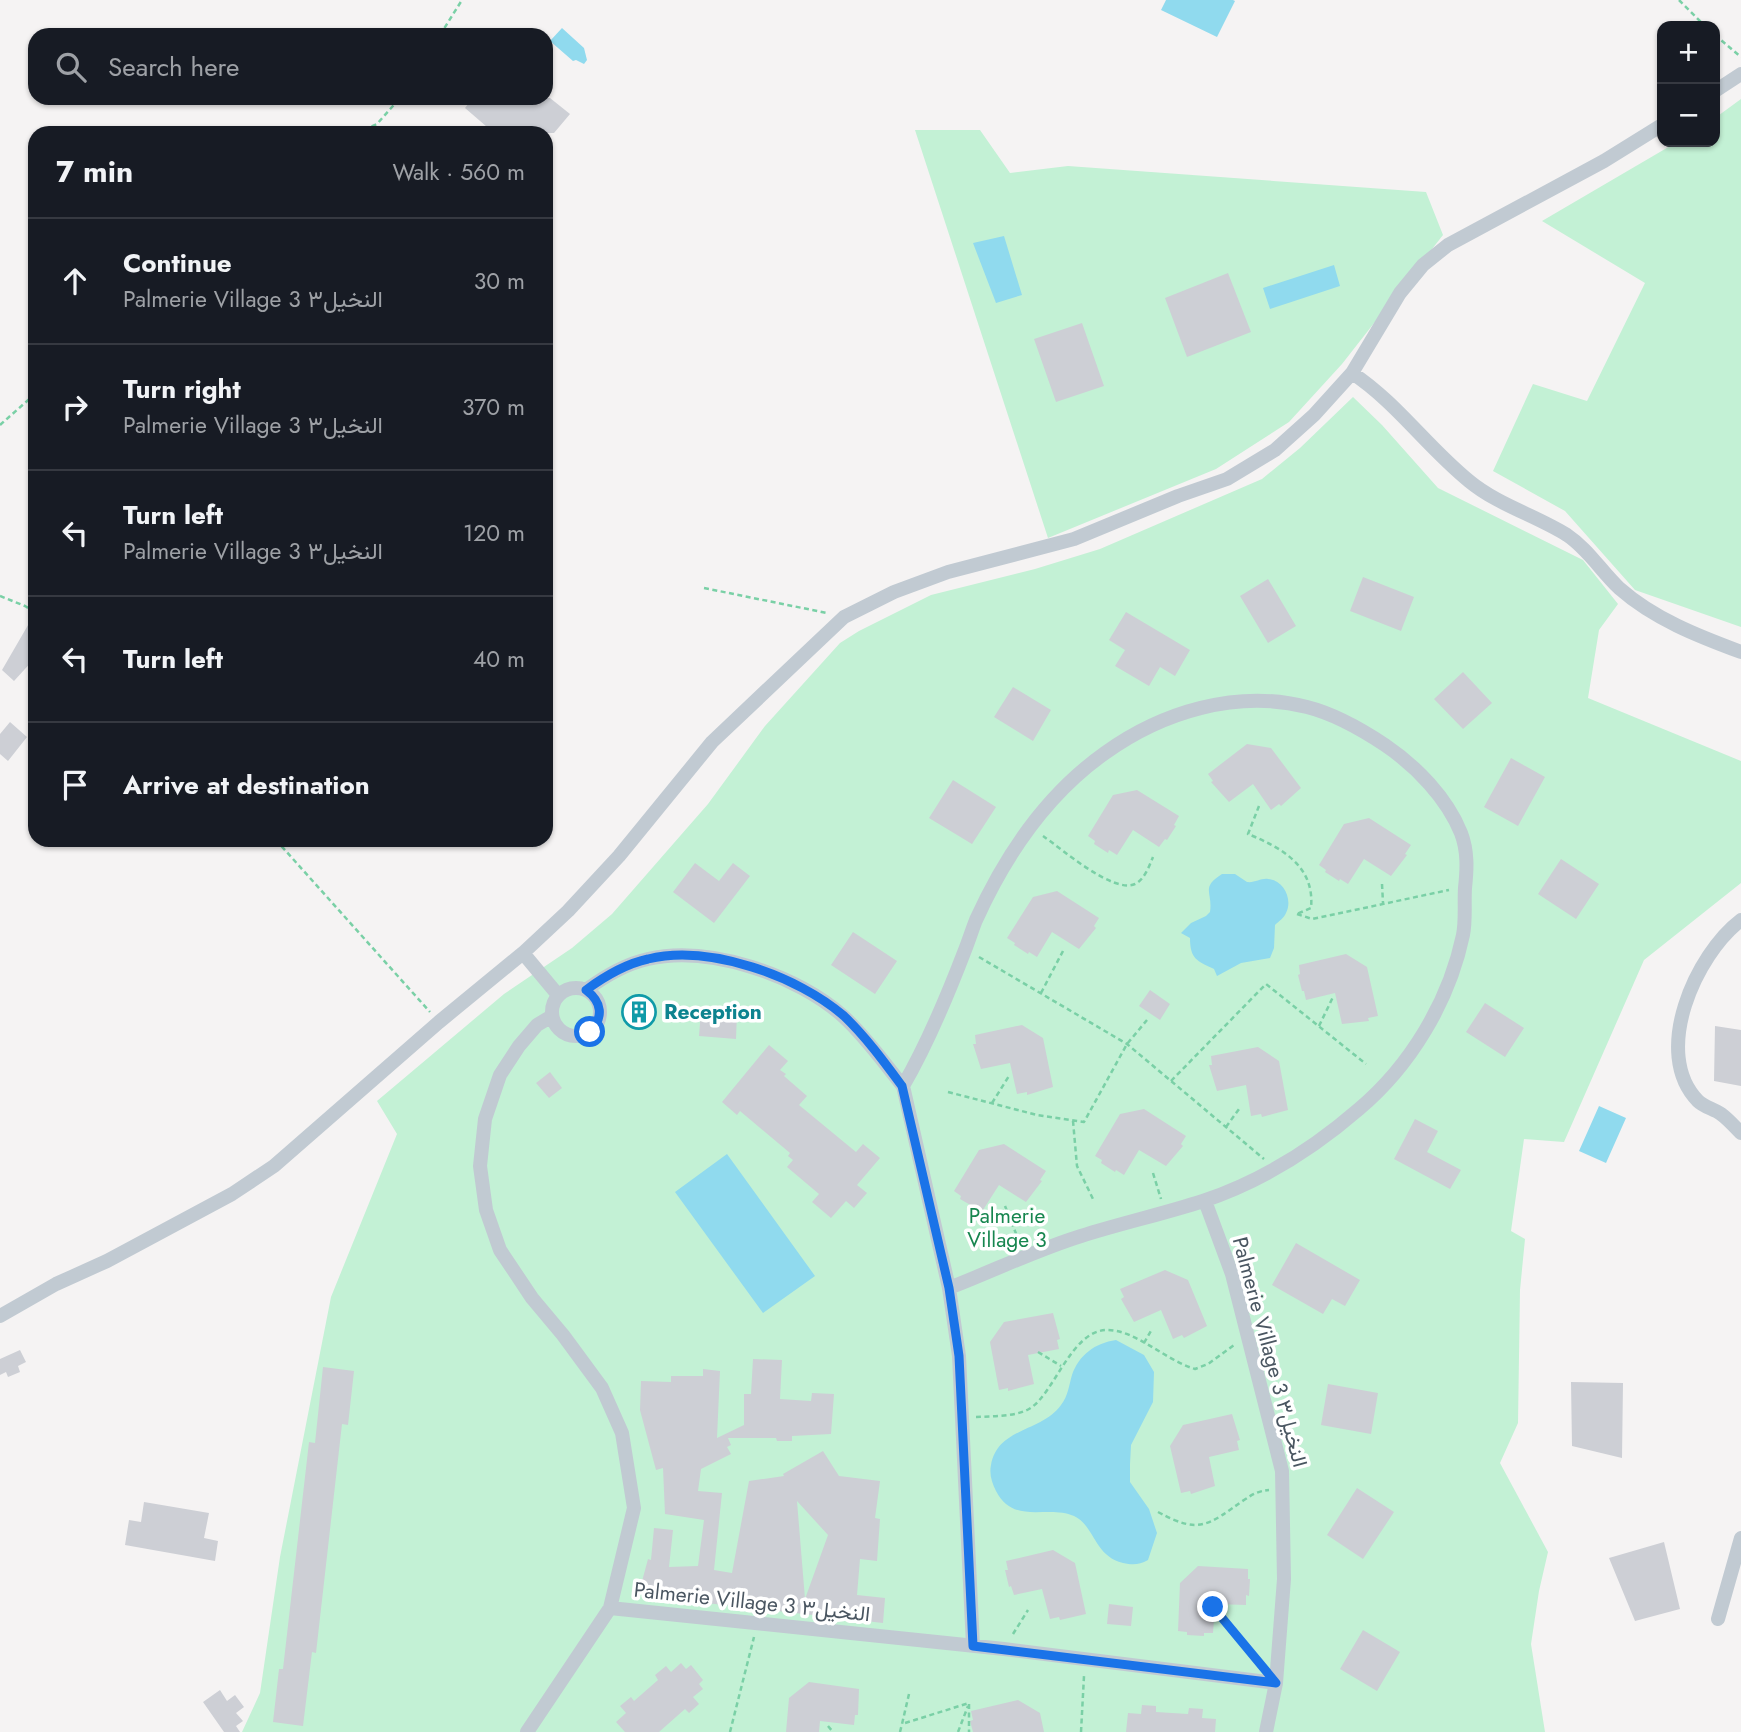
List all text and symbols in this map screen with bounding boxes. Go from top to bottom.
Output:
map controls [1657,21,1720,147]
button: + [1657,21,1720,84]
search box [28,28,553,105]
icon: search [52,48,90,86]
text: Search here [108,48,240,86]
button: − [1657,84,1720,147]
text: 7 min [56,150,133,193]
text: Walk · 560 m [392,155,525,189]
text: Continue [123,244,232,282]
icon: ahead [56,262,94,300]
text: 30 m [474,264,525,298]
text: Palmerie Village 3 النخيل٣ [123,282,383,316]
text: Turn right [123,370,241,408]
icon: right [56,388,94,426]
text: 370 m [462,390,525,424]
text: Palmerie Village 3 النخيل٣ [123,408,383,442]
text: Turn left [123,496,223,534]
icon: left [56,514,94,552]
text: 120 m [463,516,525,550]
text: Palmerie Village 3 النخيل٣ [123,534,383,568]
icon: left [56,640,94,678]
text: Turn left [123,640,223,678]
text: 40 m [473,642,525,676]
icon: arrive [56,766,94,804]
text: Arrive at destination [123,766,370,804]
building icon: Reception [620,993,658,1031]
place label: Reception [664,997,762,1027]
route start [574,1016,605,1047]
park label: Palmerie Village 3 [967,1201,1047,1255]
street label: Palmerie Village 3 النخيل٣ [1225,1234,1315,1470]
street label: Palmerie Village 3 النخيل٣ [632,1575,872,1629]
route end [1197,1591,1228,1622]

